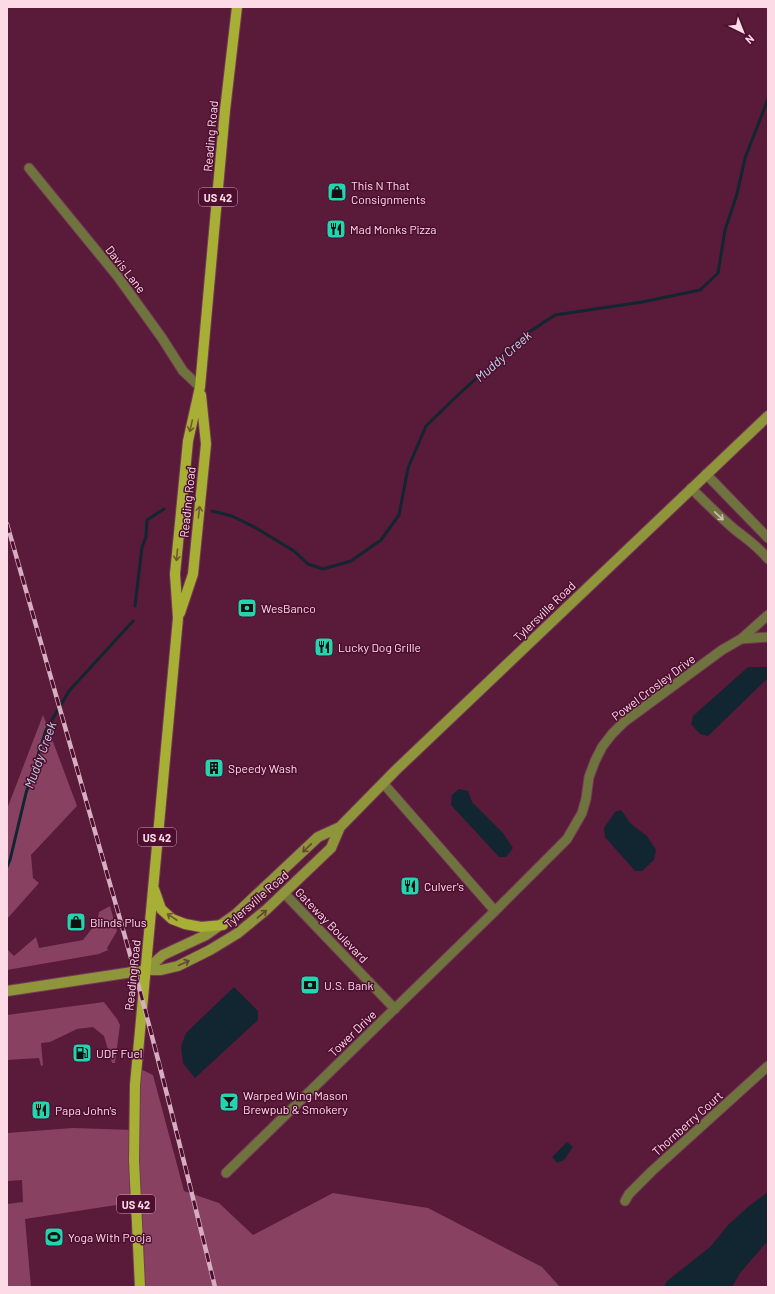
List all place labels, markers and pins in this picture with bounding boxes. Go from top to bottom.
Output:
place label: This N That Consignments [351,178,426,206]
shop icon: This N That Consignments [326,181,348,203]
restaurant icon: Mad Monks Pizza [325,218,347,240]
place label: Mad Monks Pizza [350,222,436,236]
bank icon: WesBanco [236,597,258,619]
place label: WesBanco [261,601,316,615]
restaurant icon: Lucky Dog Grille [313,636,335,658]
place label: Lucky Dog Grille [338,640,421,654]
building icon: Speedy Wash [203,757,225,779]
place label: Speedy Wash [228,761,297,775]
restaurant icon: Culver's [399,875,421,897]
place label: Culver's [424,879,464,893]
shop icon: Blinds Plus [65,911,87,933]
place label: Blinds Plus [90,915,147,929]
bank icon: U.S. Bank [299,974,321,996]
place label: U.S. Bank [324,978,374,992]
fuel station icon: UDF Fuel [71,1042,93,1064]
place label: UDF Fuel [96,1046,143,1060]
place label: Warped Wing Mason Brewpub & Smokery [243,1088,348,1116]
bar icon: Warped Wing Mason Brewpub & Smokery [218,1091,240,1113]
restaurant icon: Papa John's [30,1099,52,1121]
place label: Papa John's [55,1103,117,1117]
sports icon: Yoga With Pooja [43,1226,65,1248]
place label: Yoga With Pooja [68,1230,151,1244]

